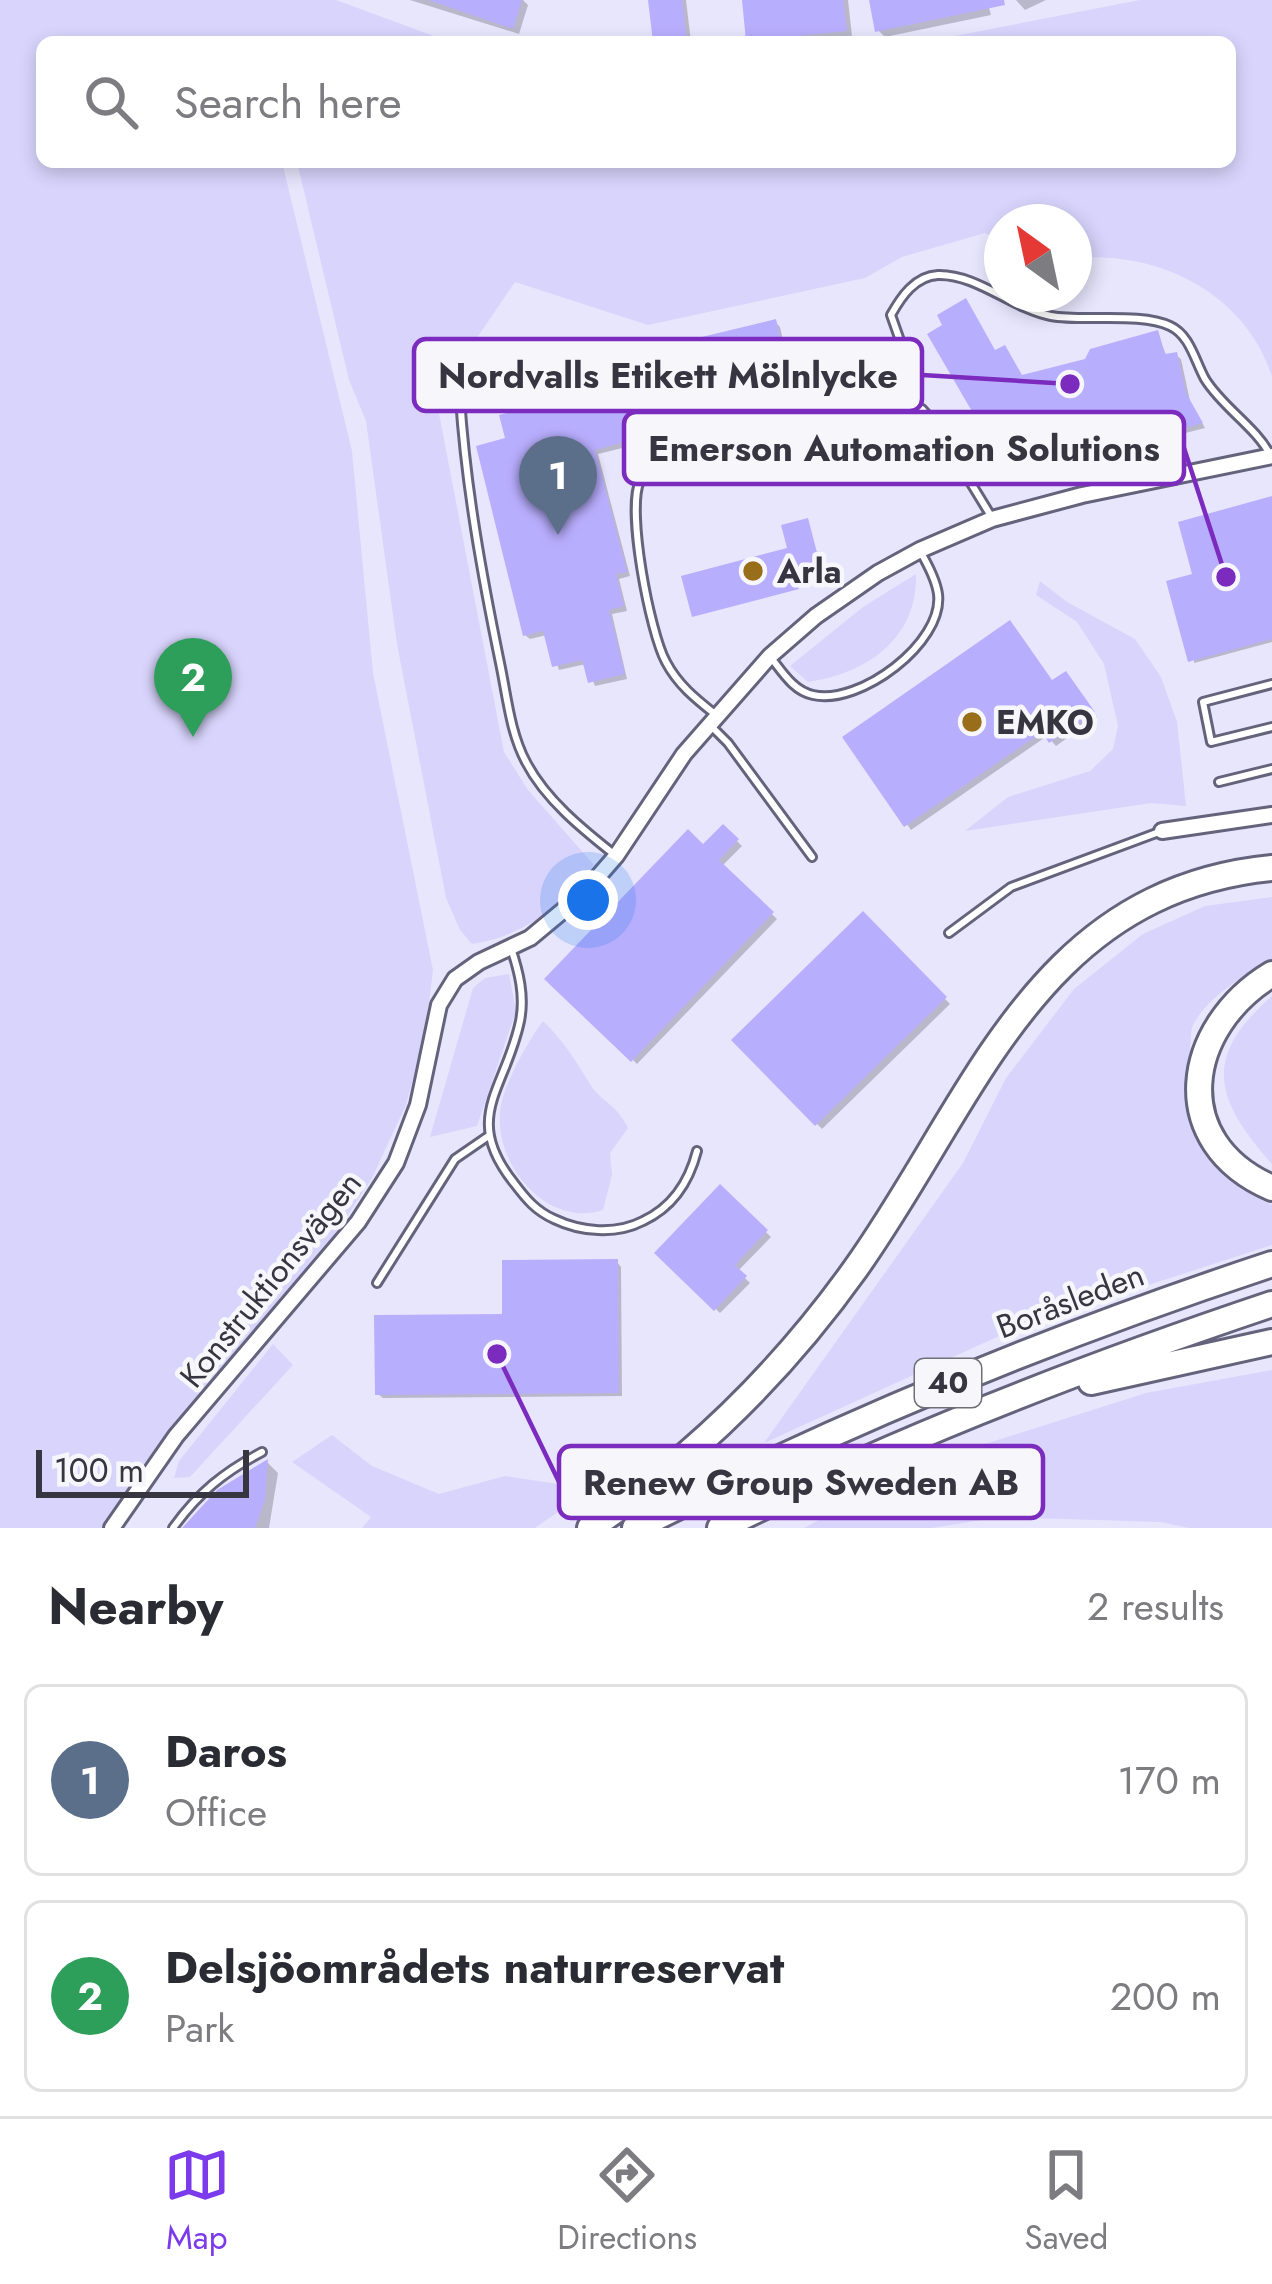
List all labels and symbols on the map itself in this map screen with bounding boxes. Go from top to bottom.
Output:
north arrow [984,204,1092,312]
callout: Nordvalls Etikett Mölnlycke [414,339,922,411]
text: Nordvalls Etikett Mölnlycke [438,349,898,401]
callout: Emerson Automation Solutions [624,412,1184,484]
text: Emerson Automation Solutions [648,422,1160,474]
pin: 1 [519,436,597,535]
place label: Arla [776,548,842,595]
marker: Arla [740,558,766,584]
pin: 2 [154,638,232,737]
place label: EMKO [996,699,1094,746]
marker: EMKO [959,709,985,735]
your location [558,870,618,930]
street label: Konstruktionsvägen [168,1161,372,1397]
street label: Boråsleden [990,1251,1151,1350]
road number: 40 [915,1359,981,1407]
scale bar [36,1444,249,1497]
callout: Renew Group Sweden AB [559,1446,1043,1518]
text: Renew Group Sweden AB [583,1456,1019,1508]

